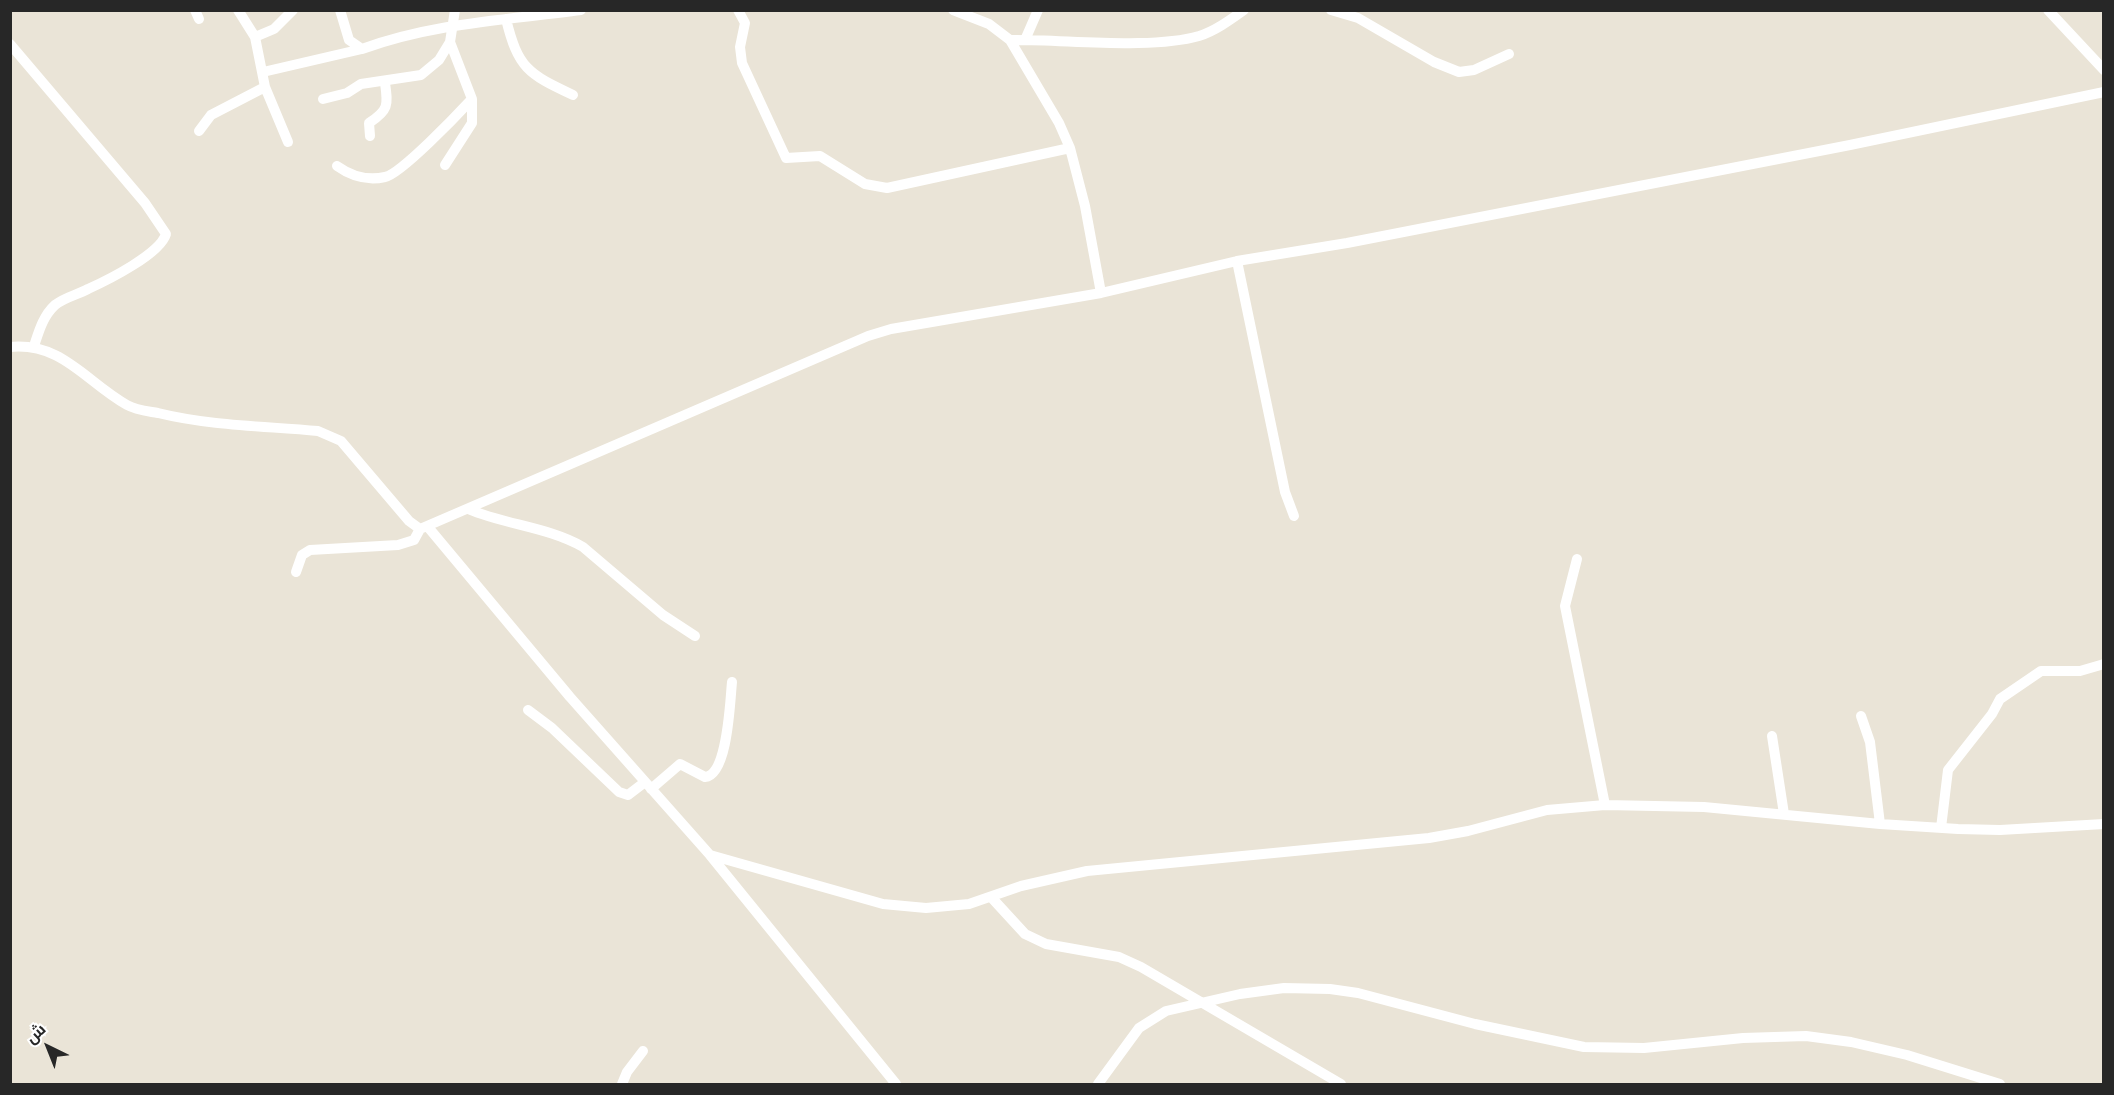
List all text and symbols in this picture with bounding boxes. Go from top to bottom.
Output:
north arrow [18,1017,78,1077]
text: ش [21,1020,49,1047]

